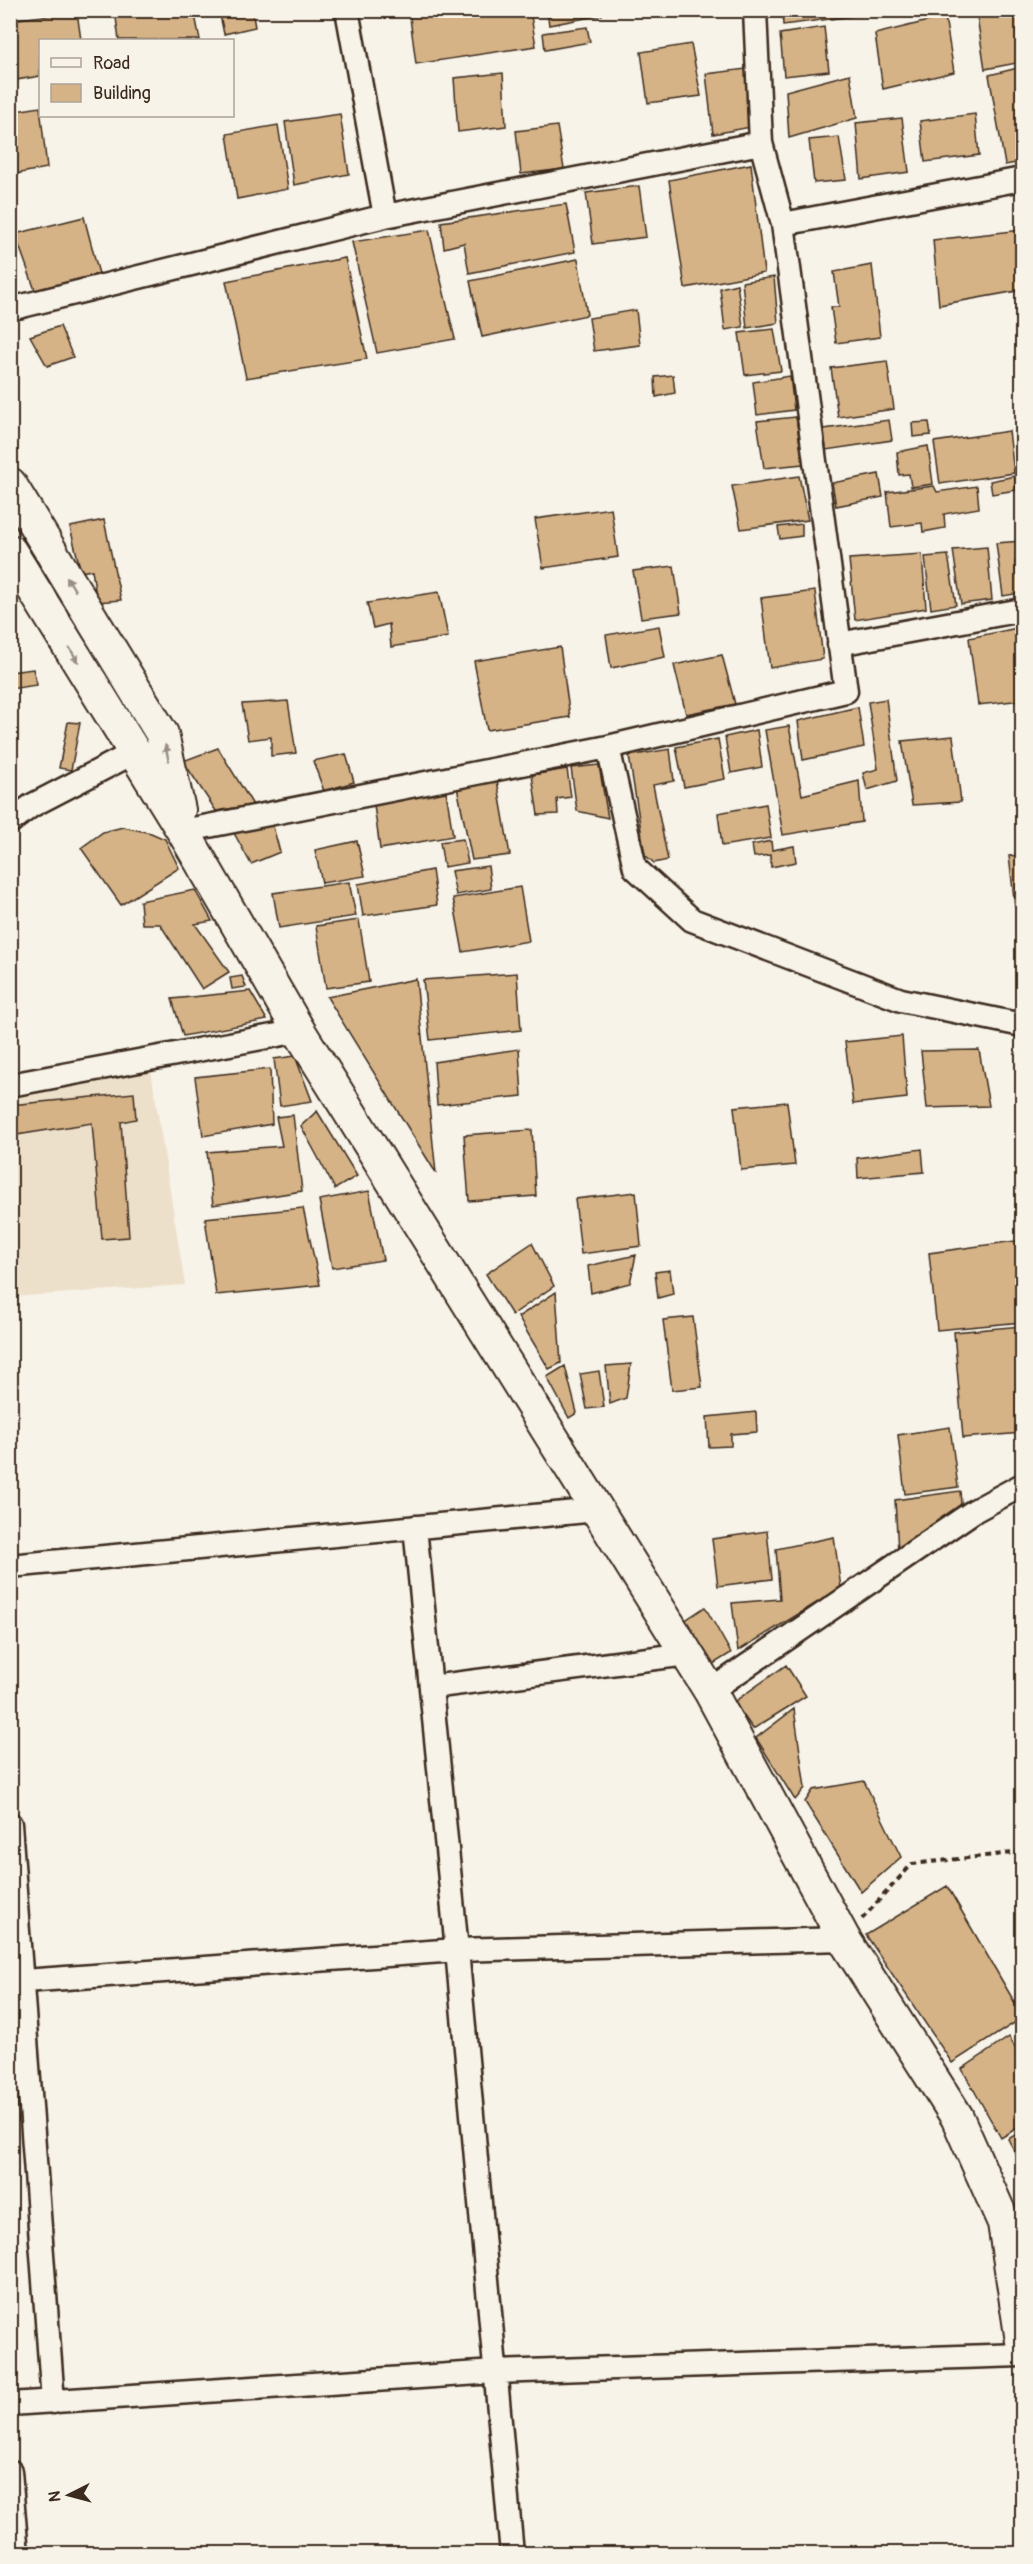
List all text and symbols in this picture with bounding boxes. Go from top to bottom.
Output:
legend [39,39,234,117]
text: Road [93,52,130,75]
text: Building [93,82,151,105]
one-way arrow [66,576,77,592]
one-way arrow [68,647,79,663]
one-way arrow [161,744,171,763]
north arrow [39,2465,99,2525]
text: N [45,2490,66,2503]

